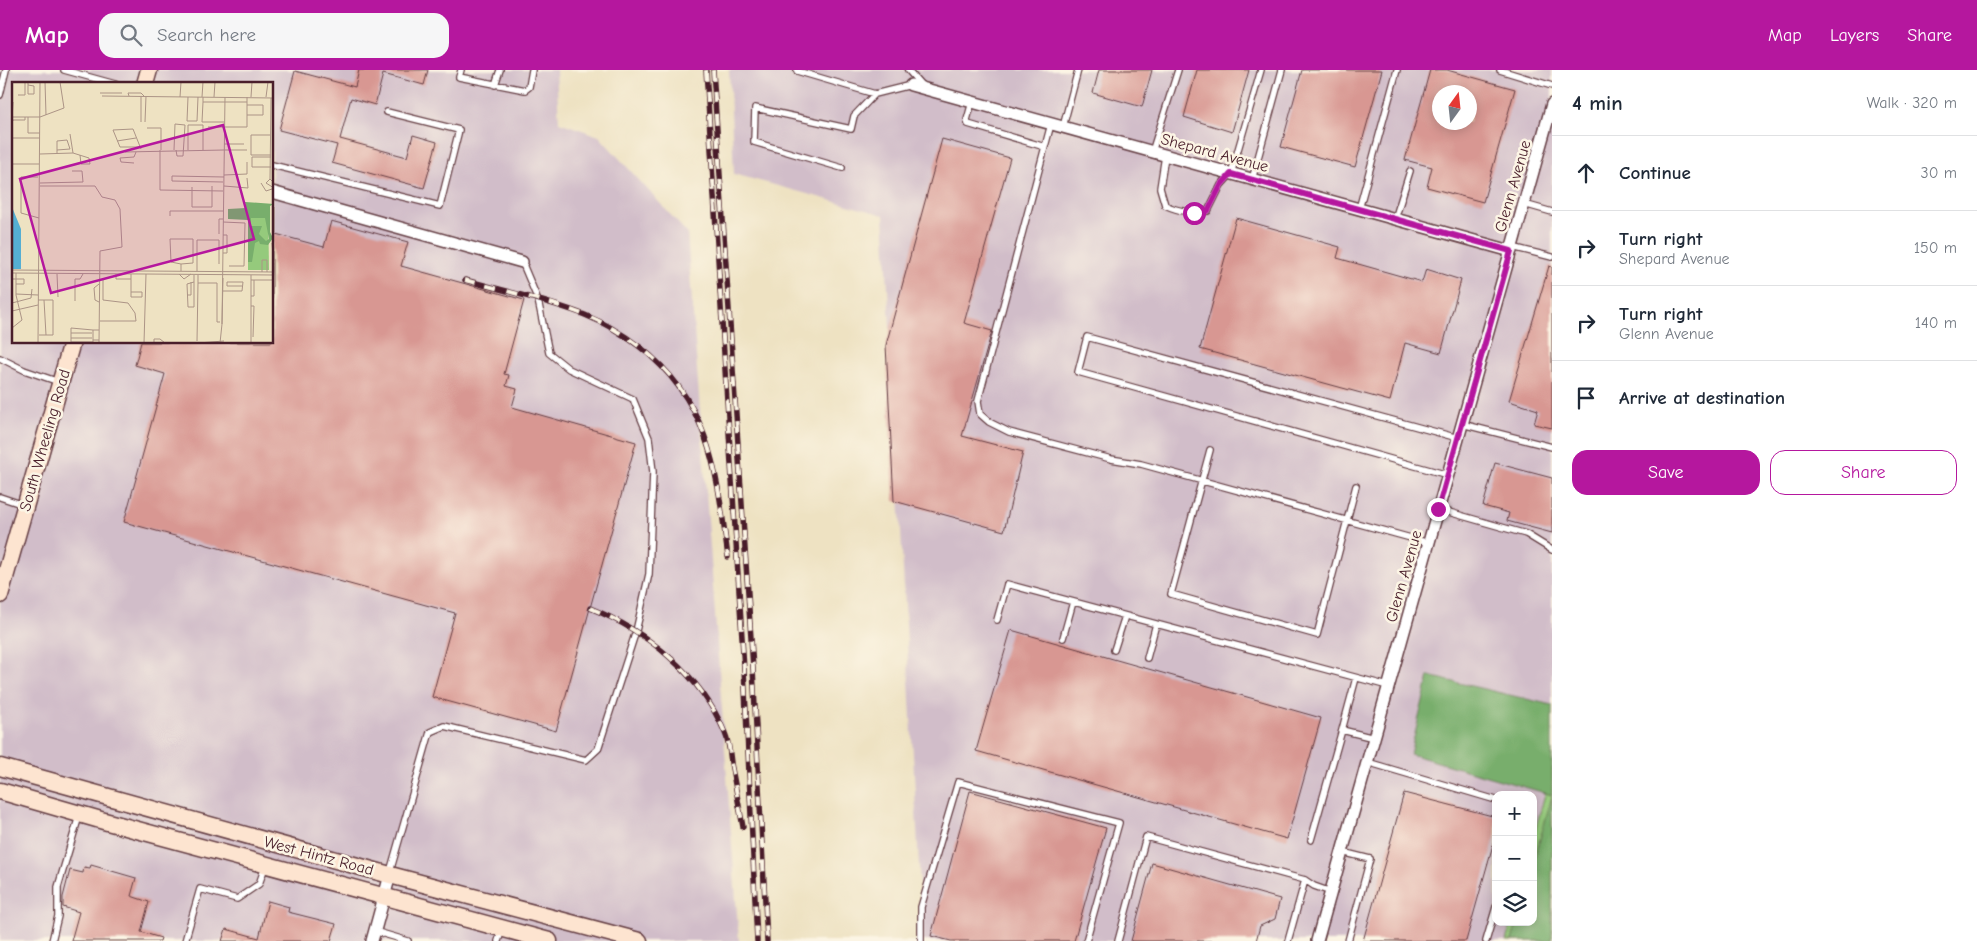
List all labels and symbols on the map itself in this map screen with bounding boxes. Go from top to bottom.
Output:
inset map [12,82,274,344]
north arrow [1432,85,1477,130]
street label: Shepard Avenue [1159,130,1270,176]
street label: Glenn Avenue [1491,138,1535,234]
route start [1183,202,1206,225]
street label: South Wheeling Road [16,367,74,513]
route end [1427,498,1450,521]
street label: Glenn Avenue [1382,528,1426,624]
street label: West Hintz Road [262,833,376,879]

